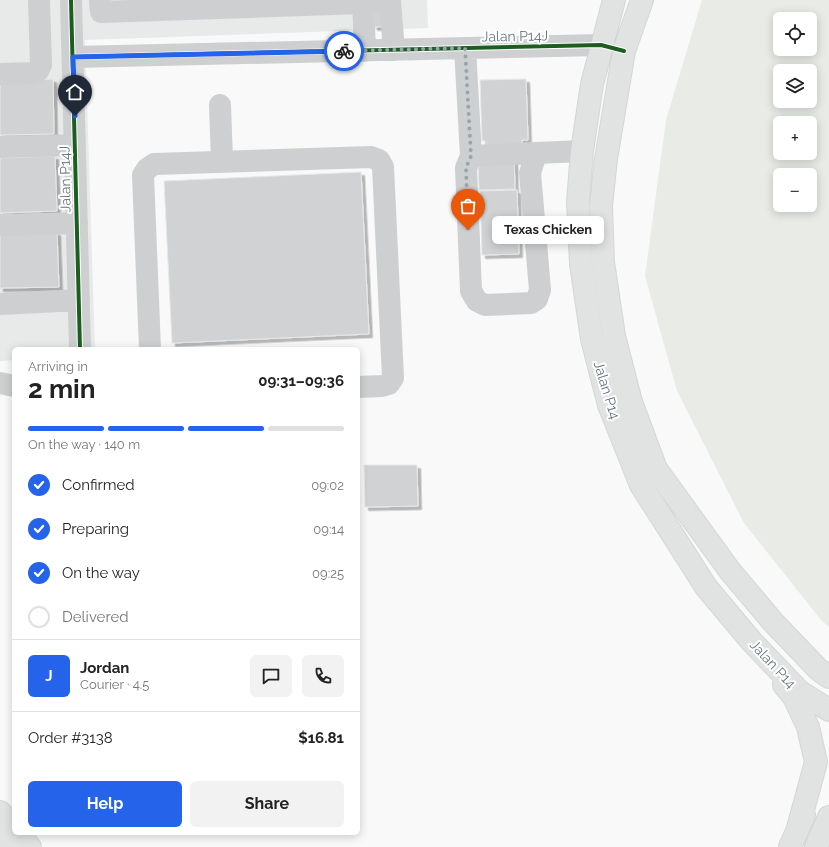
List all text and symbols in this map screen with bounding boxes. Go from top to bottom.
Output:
map controls [773,12,817,212]
button: locate [773,12,817,56]
street label: Jalan P14J [482,27,548,45]
courier [324,31,364,71]
icon: bike [333,40,355,62]
button: layers [773,64,817,108]
pin [58,75,92,116]
icon: home [64,81,86,103]
button: + [773,116,817,160]
street label: Jalan P14J [56,146,74,212]
button: − [773,168,817,212]
pin [451,189,485,230]
icon: bag [457,195,479,217]
callout: Texas Chicken [492,216,604,244]
text: Texas Chicken [504,222,592,237]
text: Arriving in [28,359,88,374]
street label: Jalan P14 [591,359,623,421]
text: 09:31–09:36 [258,372,344,390]
text: 2 min [28,374,95,404]
text: On the way · 140 m [28,437,140,452]
icon: check [28,474,50,496]
text: Confirmed [62,476,135,494]
text: 09:02 [311,478,344,493]
icon: check [28,518,50,540]
text: Preparing [62,520,129,538]
text: 09:14 [313,522,344,537]
icon: check [28,562,50,584]
text: On the way [62,564,140,582]
text: 09:25 [312,566,344,581]
text: Delivered [62,608,129,626]
street label: Jalan P14 [747,637,799,692]
button: chat [250,655,292,697]
button: phone [302,655,344,697]
text: Jordan [80,659,129,677]
text: J [45,667,53,685]
text: Courier · 4.5 [80,677,149,692]
text: Order #3138 [28,729,113,747]
text: $16.81 [298,729,344,747]
button: Help [28,781,182,827]
button: Share [190,781,344,827]

